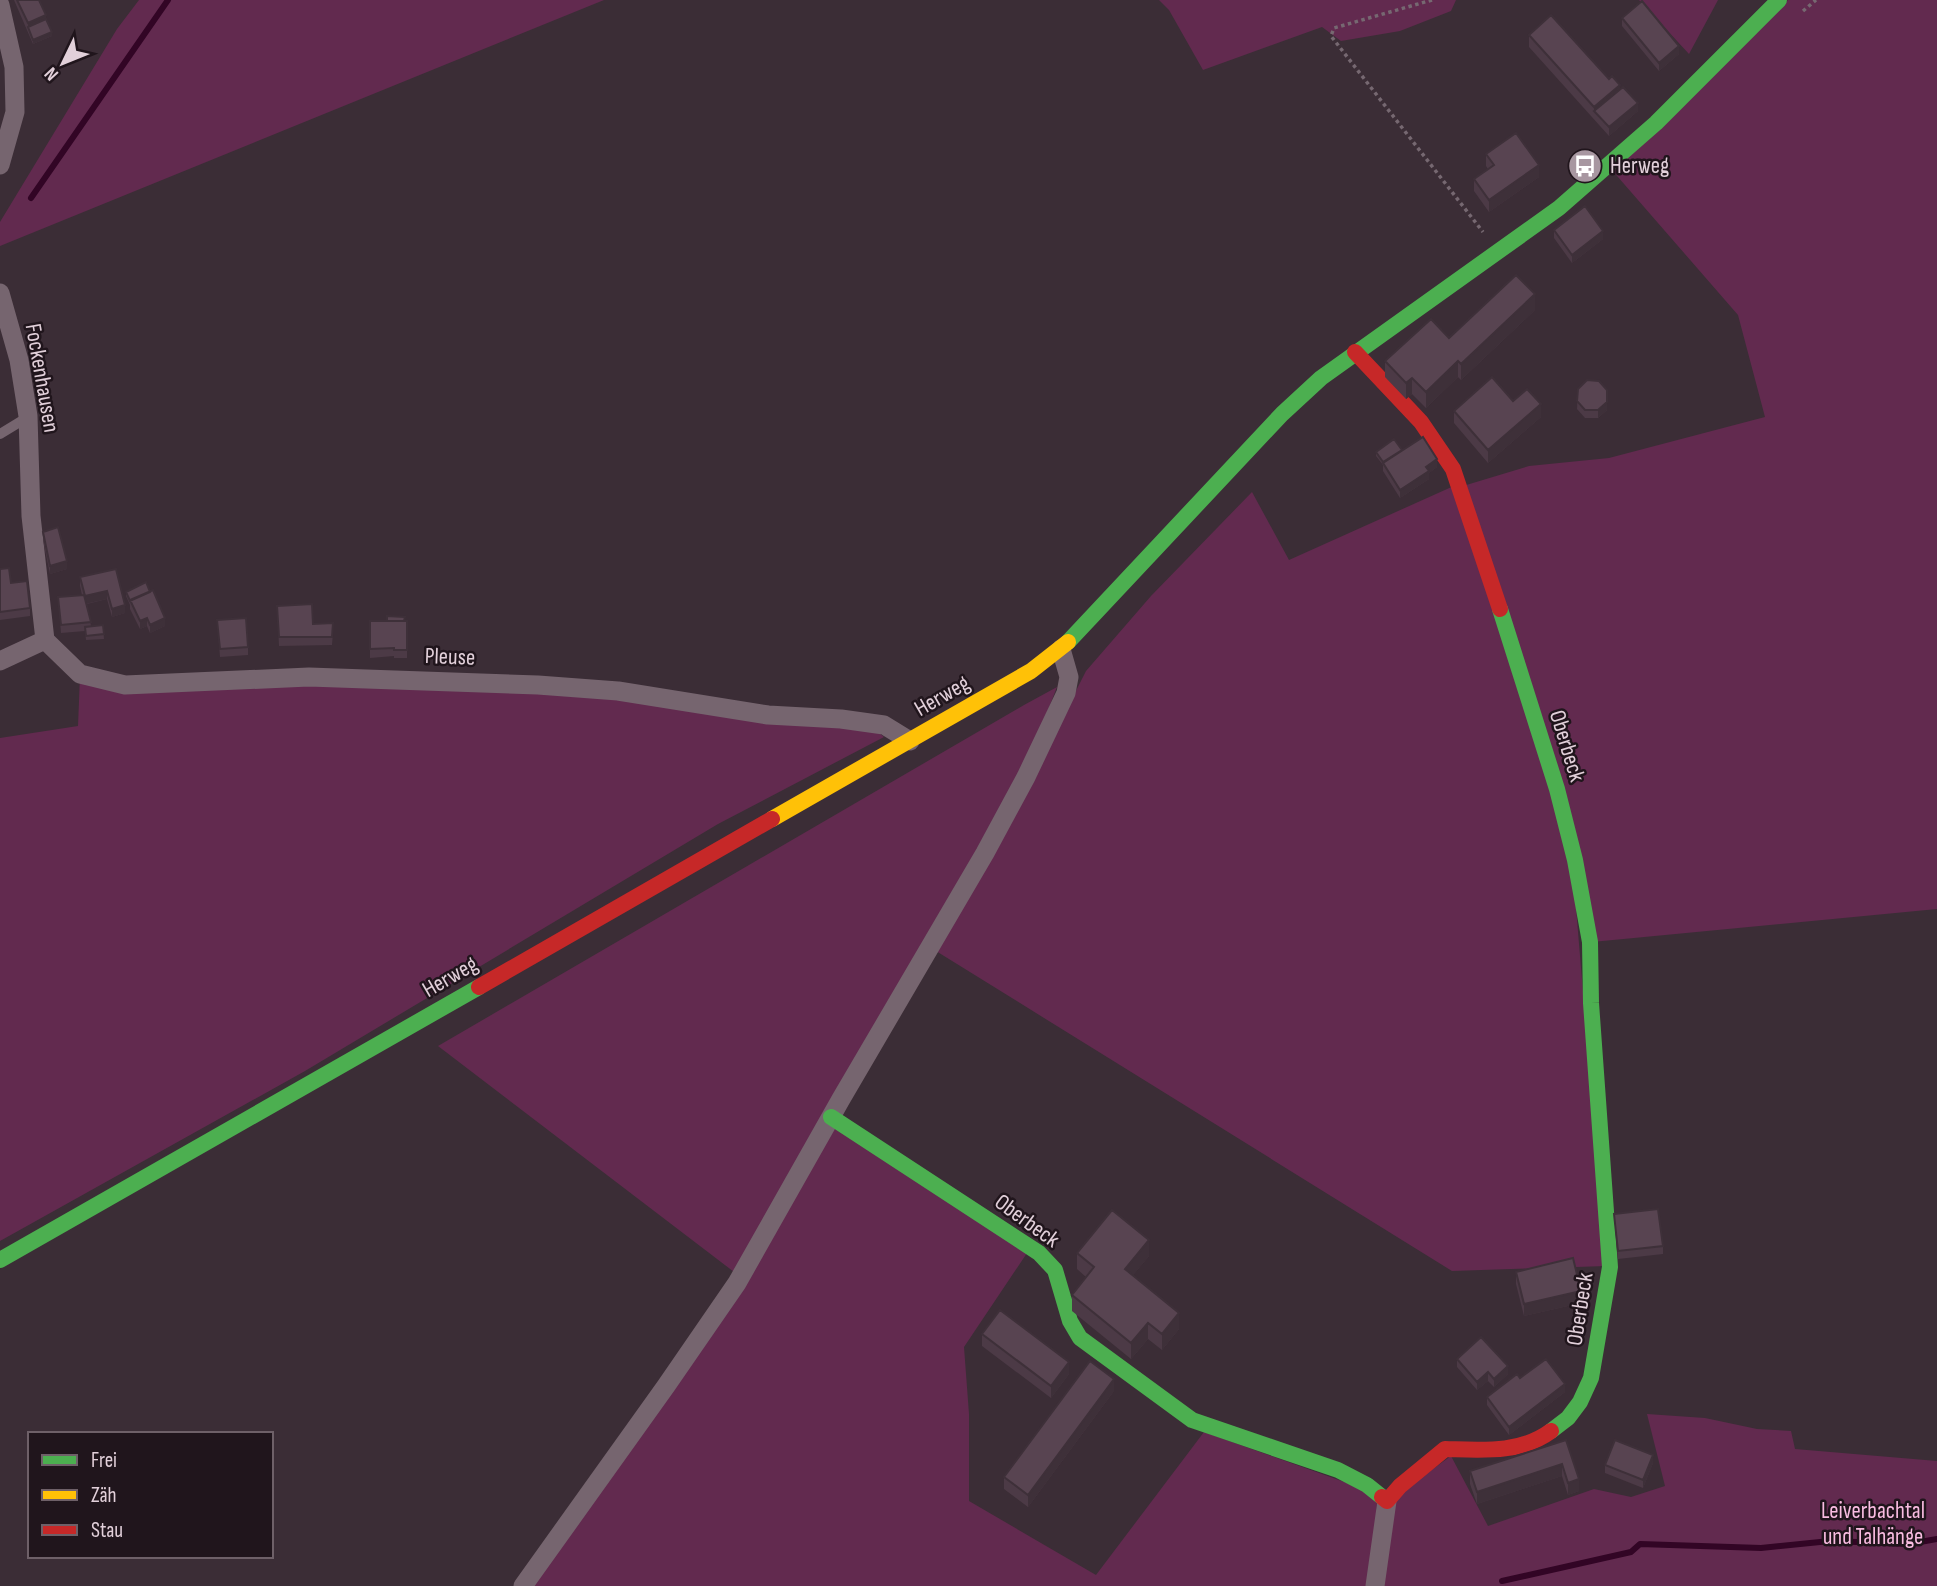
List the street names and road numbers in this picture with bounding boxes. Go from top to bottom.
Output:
street label: Fockenhausen [19,321,65,435]
street label: Pleuse [424,642,476,672]
street label: Herweg [909,669,975,723]
street label: Oberbeck [1543,707,1591,785]
street label: Herweg [417,950,483,1004]
street label: Oberbeck [989,1188,1065,1254]
street label: Oberbeck [1560,1270,1600,1347]

